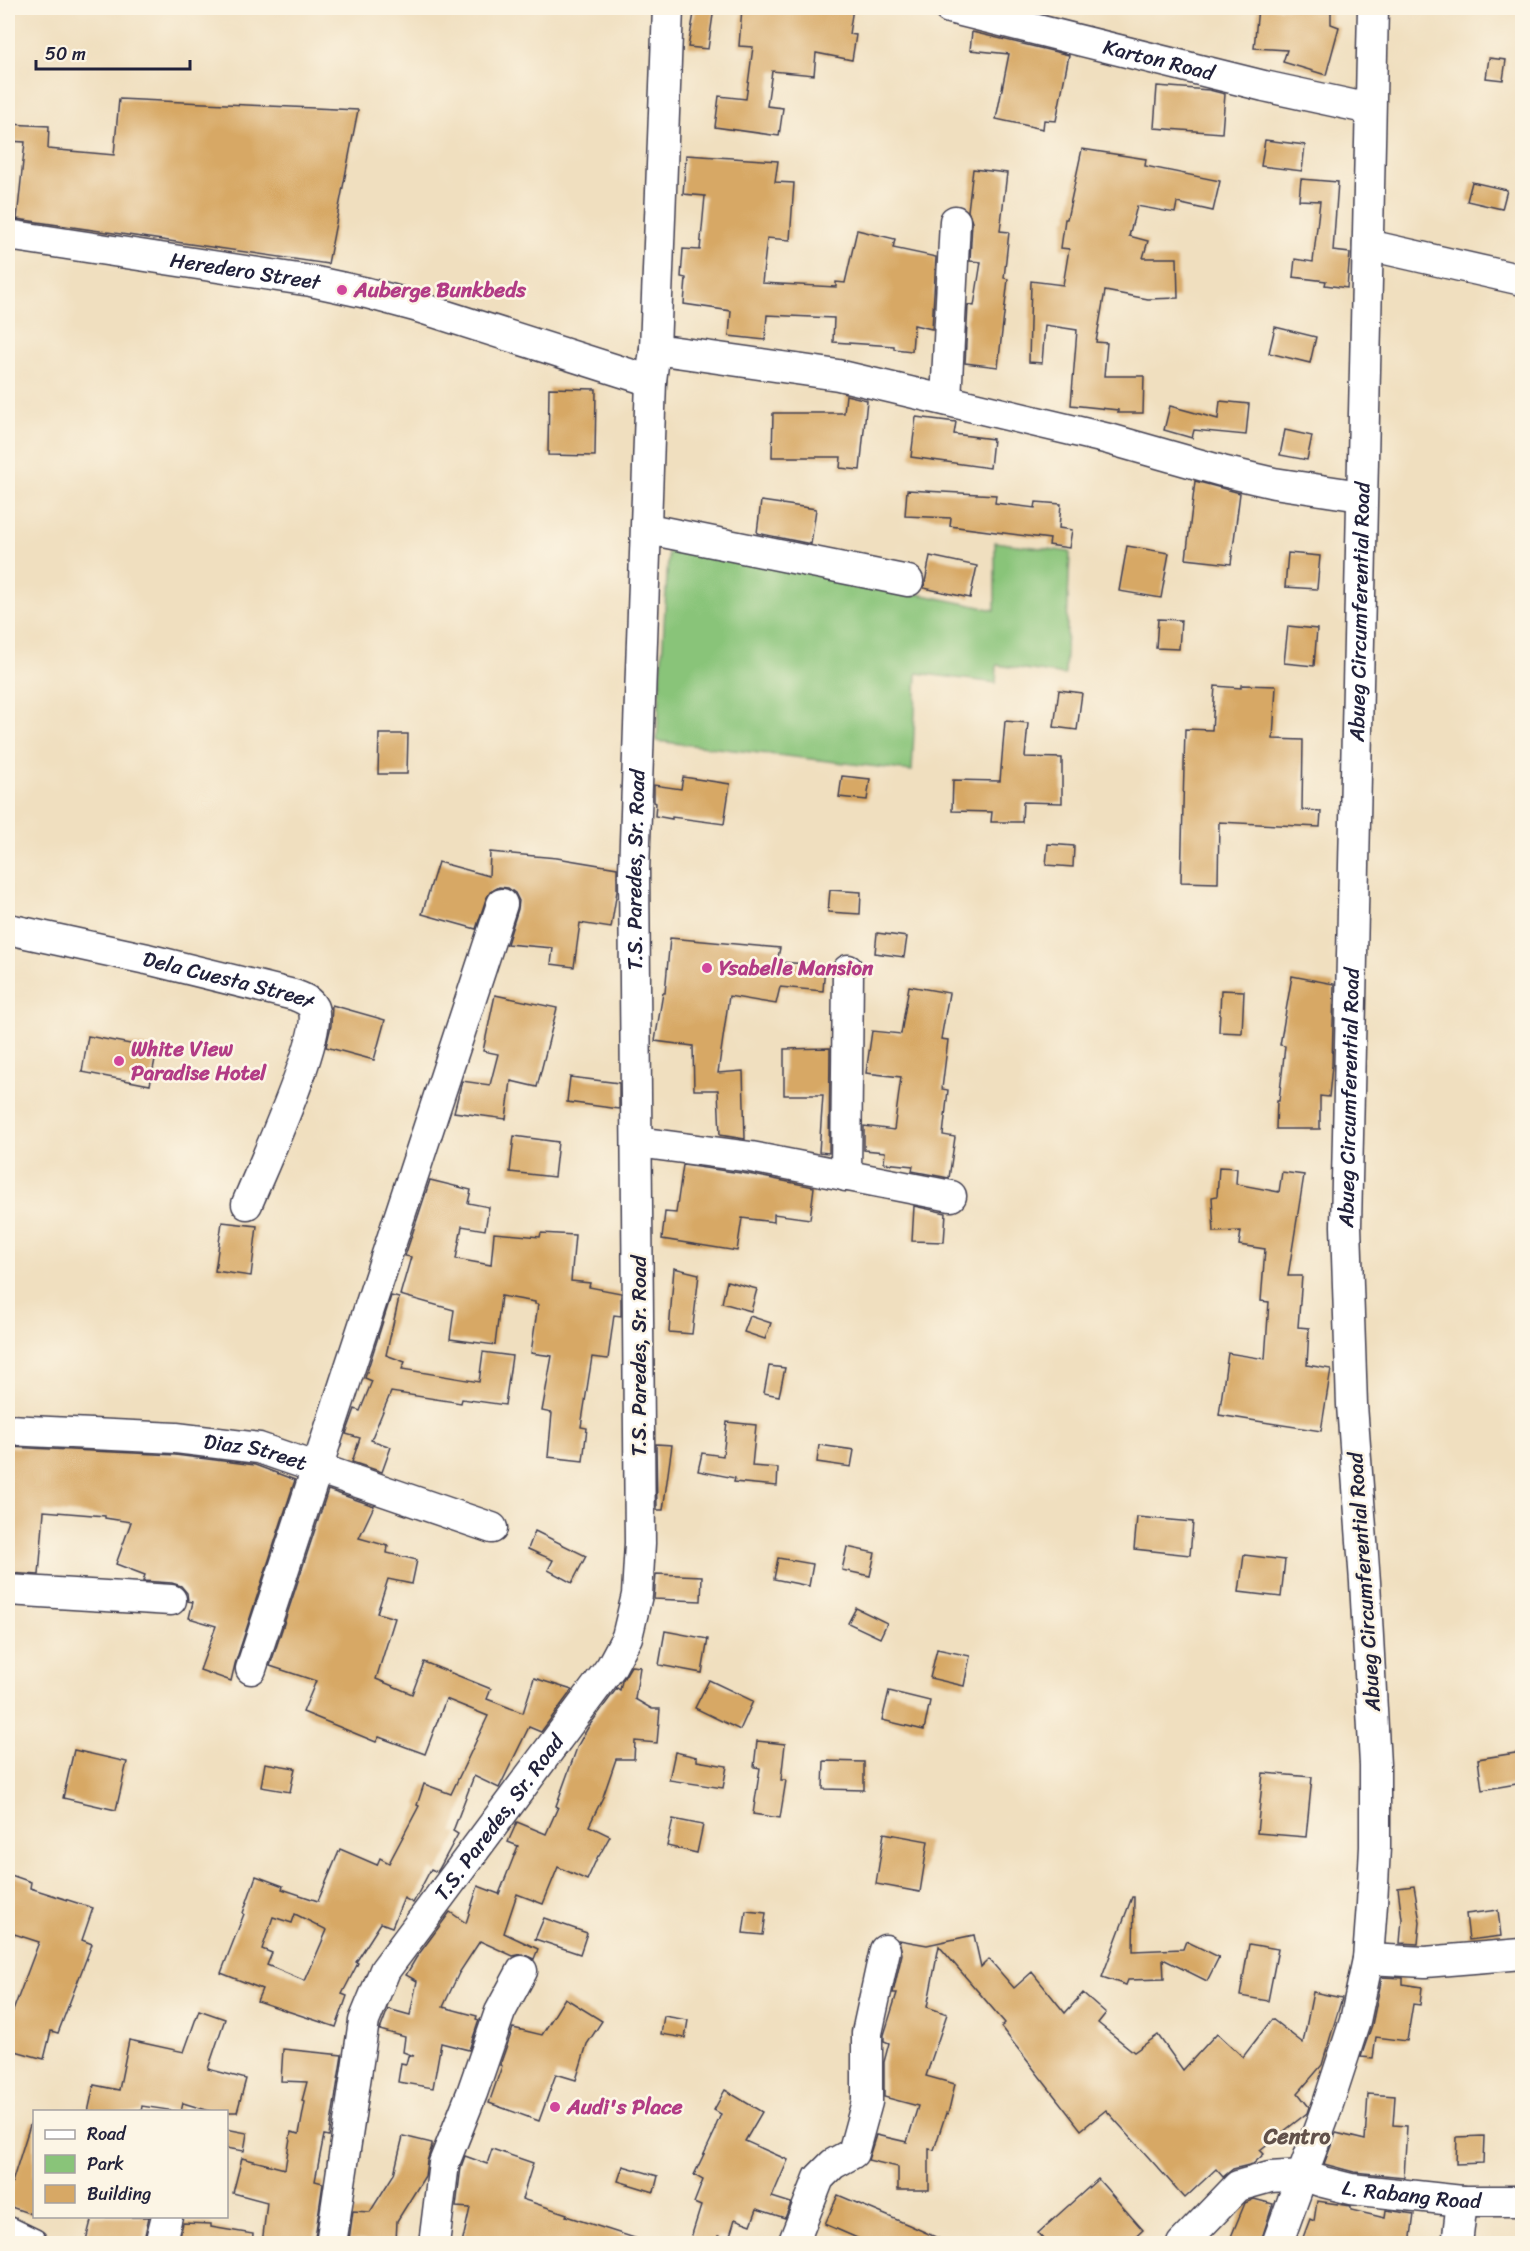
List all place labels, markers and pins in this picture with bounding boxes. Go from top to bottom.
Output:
place label: Auberge Bunkbeds [353,271,526,309]
marker: Auberge Bunkbeds [335,283,349,297]
place label: Ysabelle Mansion [719,949,874,987]
marker: Ysabelle Mansion [700,961,714,975]
place label: White View Paradise Hotel [131,1030,267,1092]
marker: White View Paradise Hotel [112,1054,126,1068]
place label: Audi's Place [566,2088,683,2126]
marker: Audi's Place [548,2100,562,2114]

